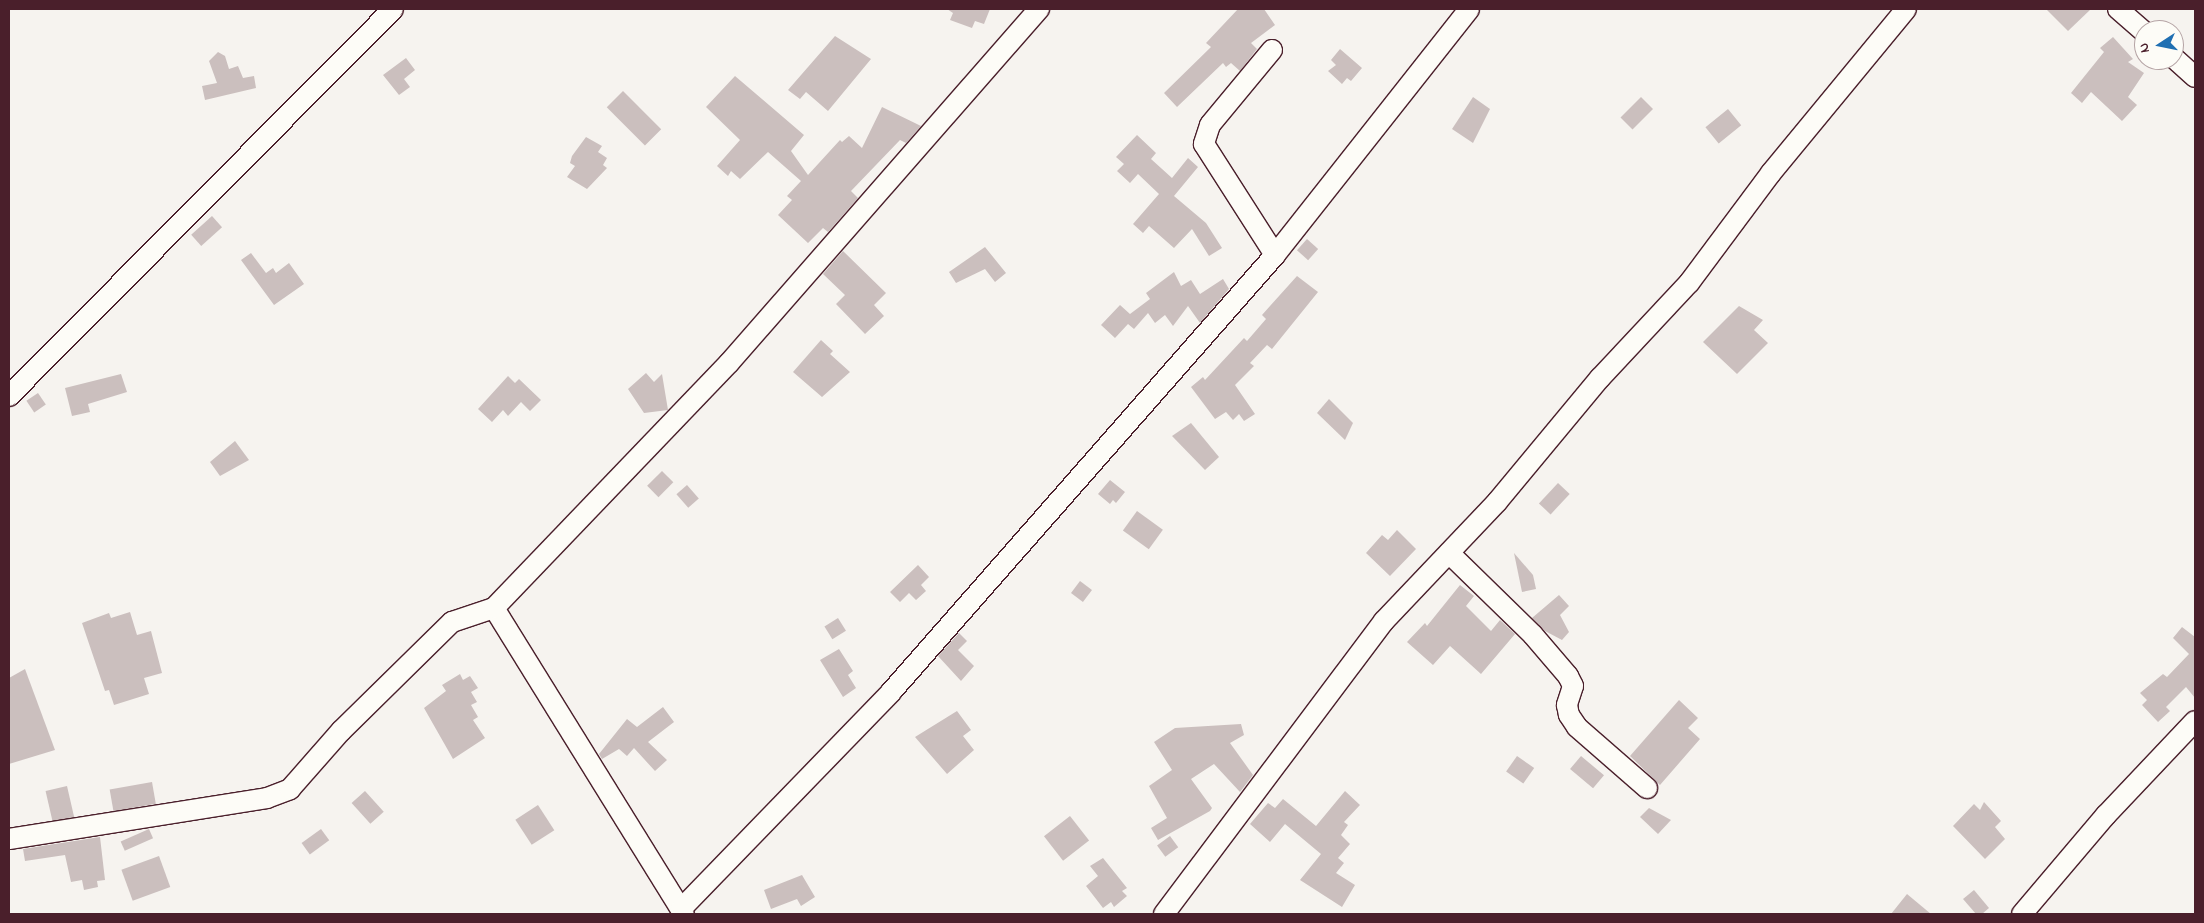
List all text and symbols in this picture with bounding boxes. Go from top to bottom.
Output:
north arrow [2134,20,2184,70]
text: N [2134,41,2156,54]

